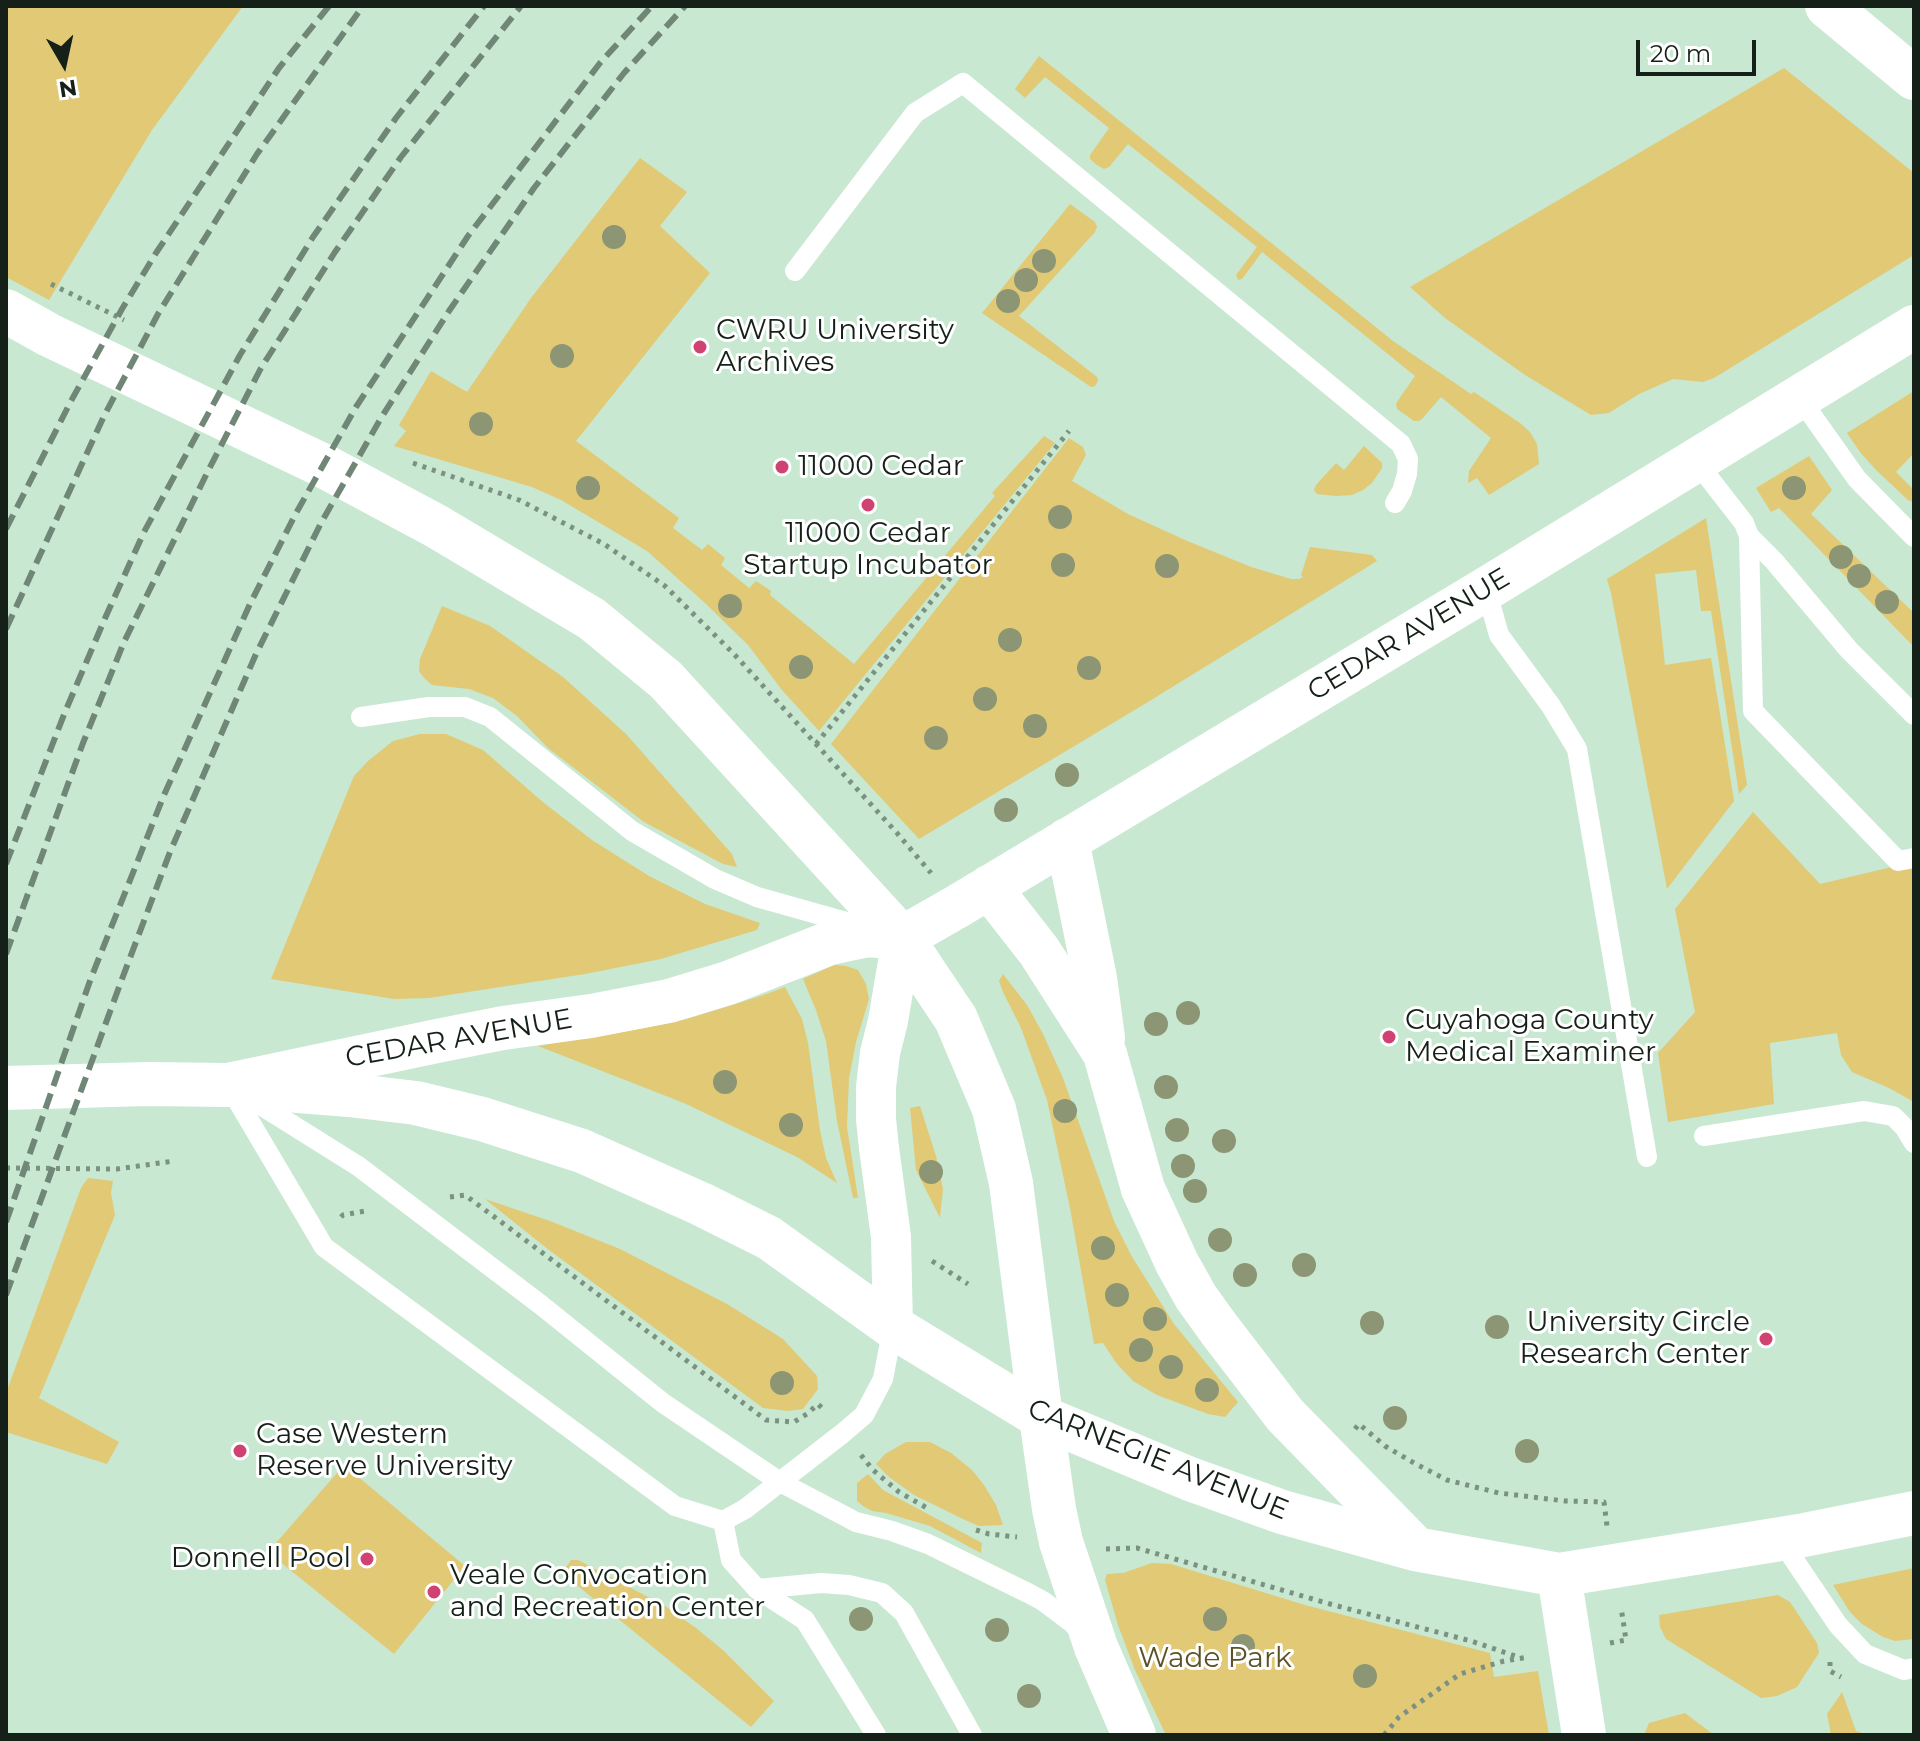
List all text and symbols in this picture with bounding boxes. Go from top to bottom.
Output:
north arrow [24,24,104,104]
scale bar [1640,24,1760,74]
text: 20 m [1650,39,1711,68]
text: N [57,73,79,103]
place label: CWRU University Archives [716,314,954,380]
marker: CWRU University Archives [691,338,709,356]
place label: 11000 Cedar [798,450,964,484]
marker: 11000 Cedar [773,458,791,476]
marker: 11000 Cedar Startup Incubator [859,496,877,514]
place label: 11000 Cedar Startup Incubator [743,517,993,583]
street label: CEDAR AVENUE [1302,561,1516,709]
street label: CEDAR AVENUE [343,1003,575,1075]
place label: Cuyahoga County Medical Examiner [1405,1004,1656,1070]
marker: Cuyahoga County Medical Examiner [1380,1028,1398,1046]
place label: University Circle Research Center [1519,1306,1750,1372]
marker: University Circle Research Center [1757,1330,1775,1348]
street label: CARNEGIE AVENUE [1023,1392,1293,1528]
place label: Case Western Reserve University [256,1418,512,1484]
marker: Case Western Reserve University [231,1442,249,1460]
place label: Donnell Pool [171,1542,351,1576]
marker: Donnell Pool [358,1550,376,1568]
place label: Veale Convocation and Recreation Center [450,1559,765,1625]
marker: Veale Convocation and Recreation Center [425,1583,443,1601]
park label: Wade Park [1138,1642,1292,1676]

